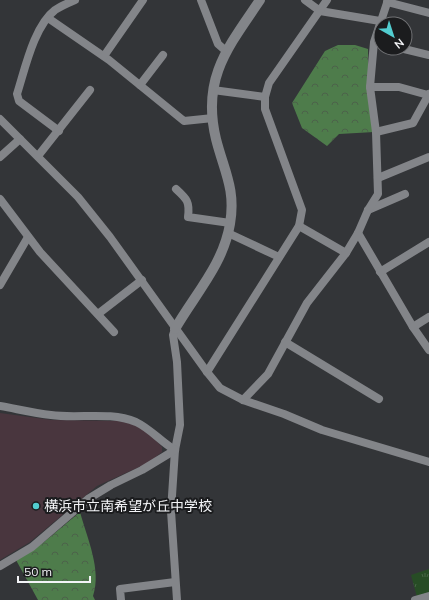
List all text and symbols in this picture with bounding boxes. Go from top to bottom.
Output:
north arrow [373,16,413,56]
text: N [392,36,407,52]
place label: 横浜市立南希望が丘中学校 [44,497,212,515]
marker: 横浜市立南希望が丘中学校 [31,501,41,511]
scale bar [18,558,90,584]
text: 50 m [24,564,52,579]

